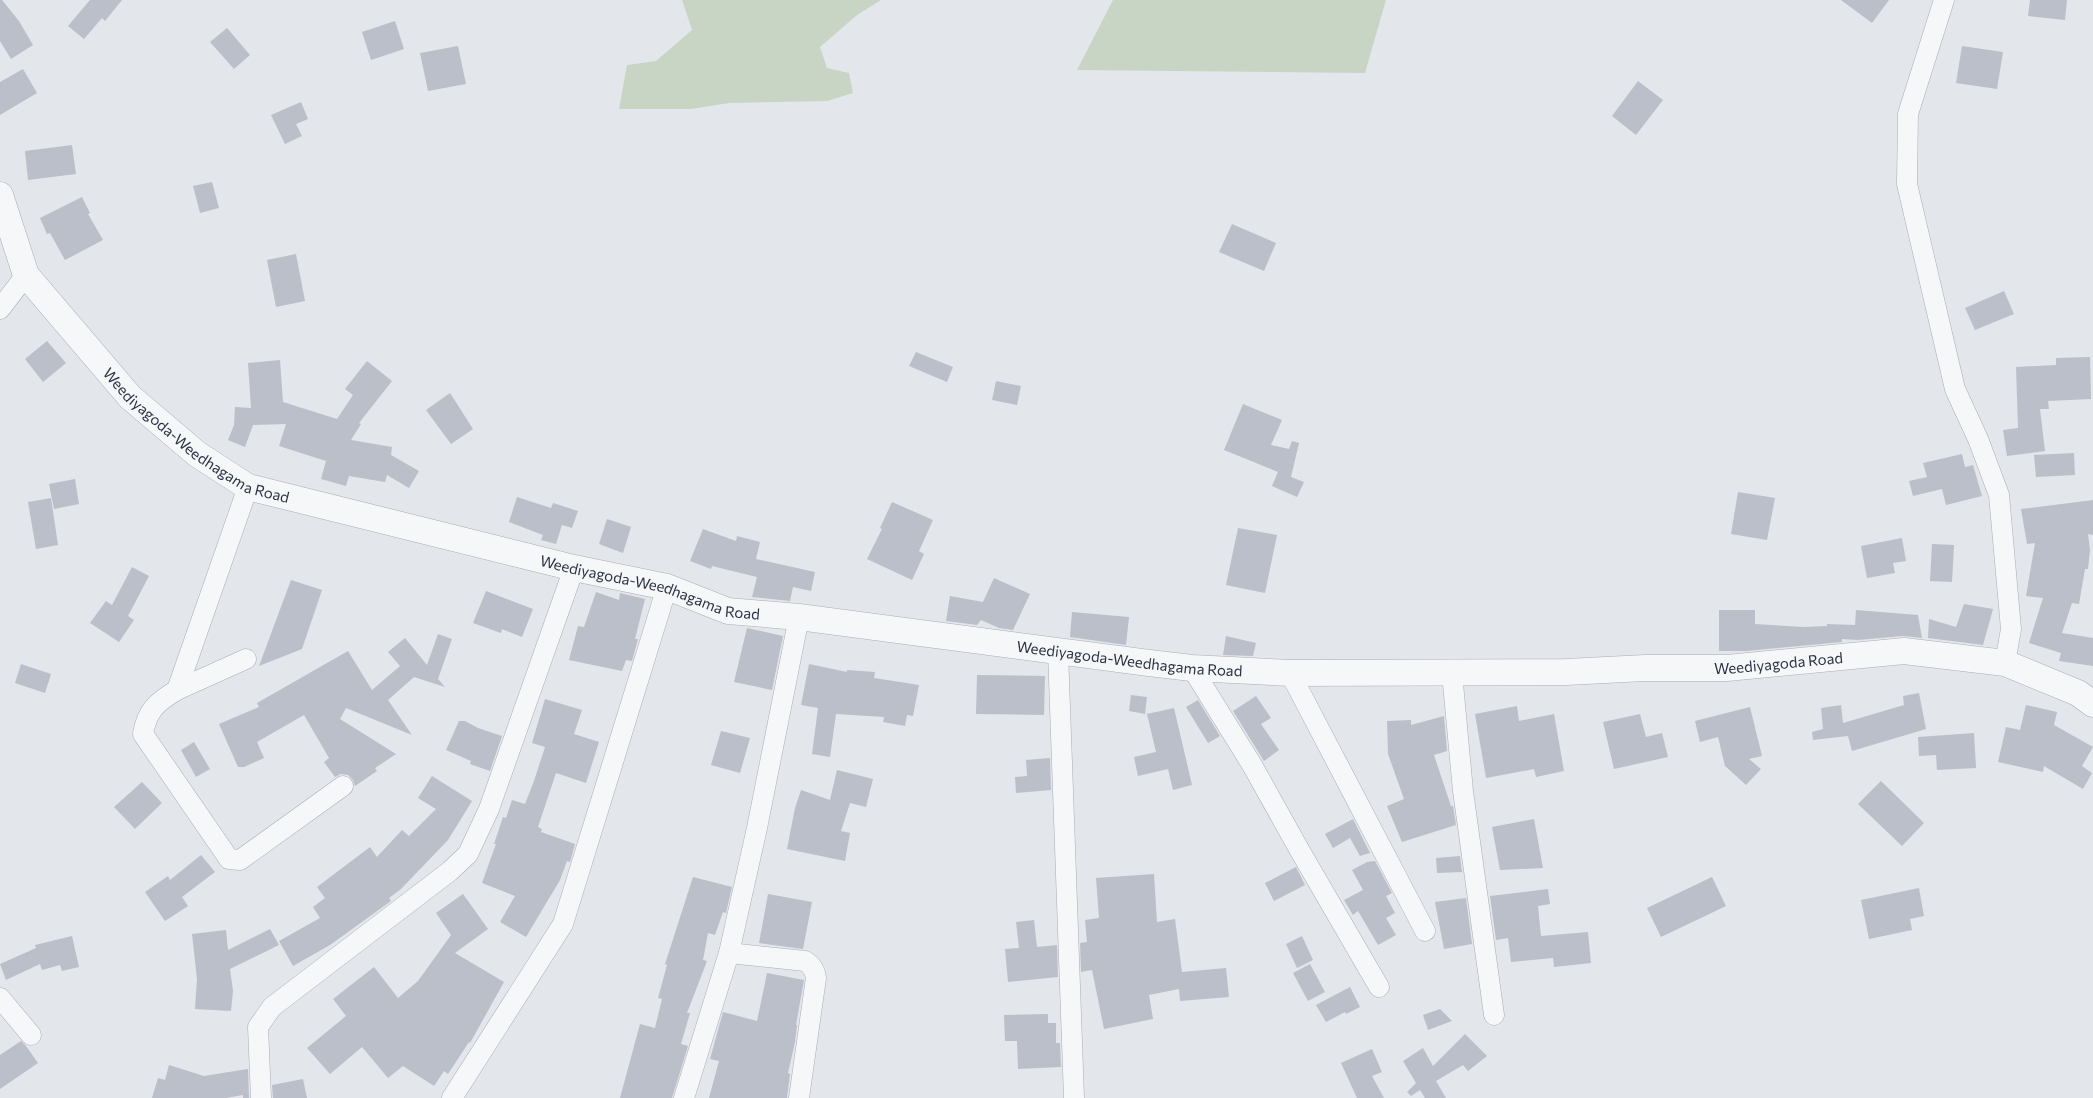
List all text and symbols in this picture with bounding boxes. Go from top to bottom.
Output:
street label: Weediyagoda-Weedhagama Road [100,364,291,506]
street label: Weediyagoda-Weedhagama Road [538,551,761,623]
street label: Weediyagoda-Weedhagama Road [1016,637,1243,680]
street label: Weediyagoda Road [1714,648,1844,677]

